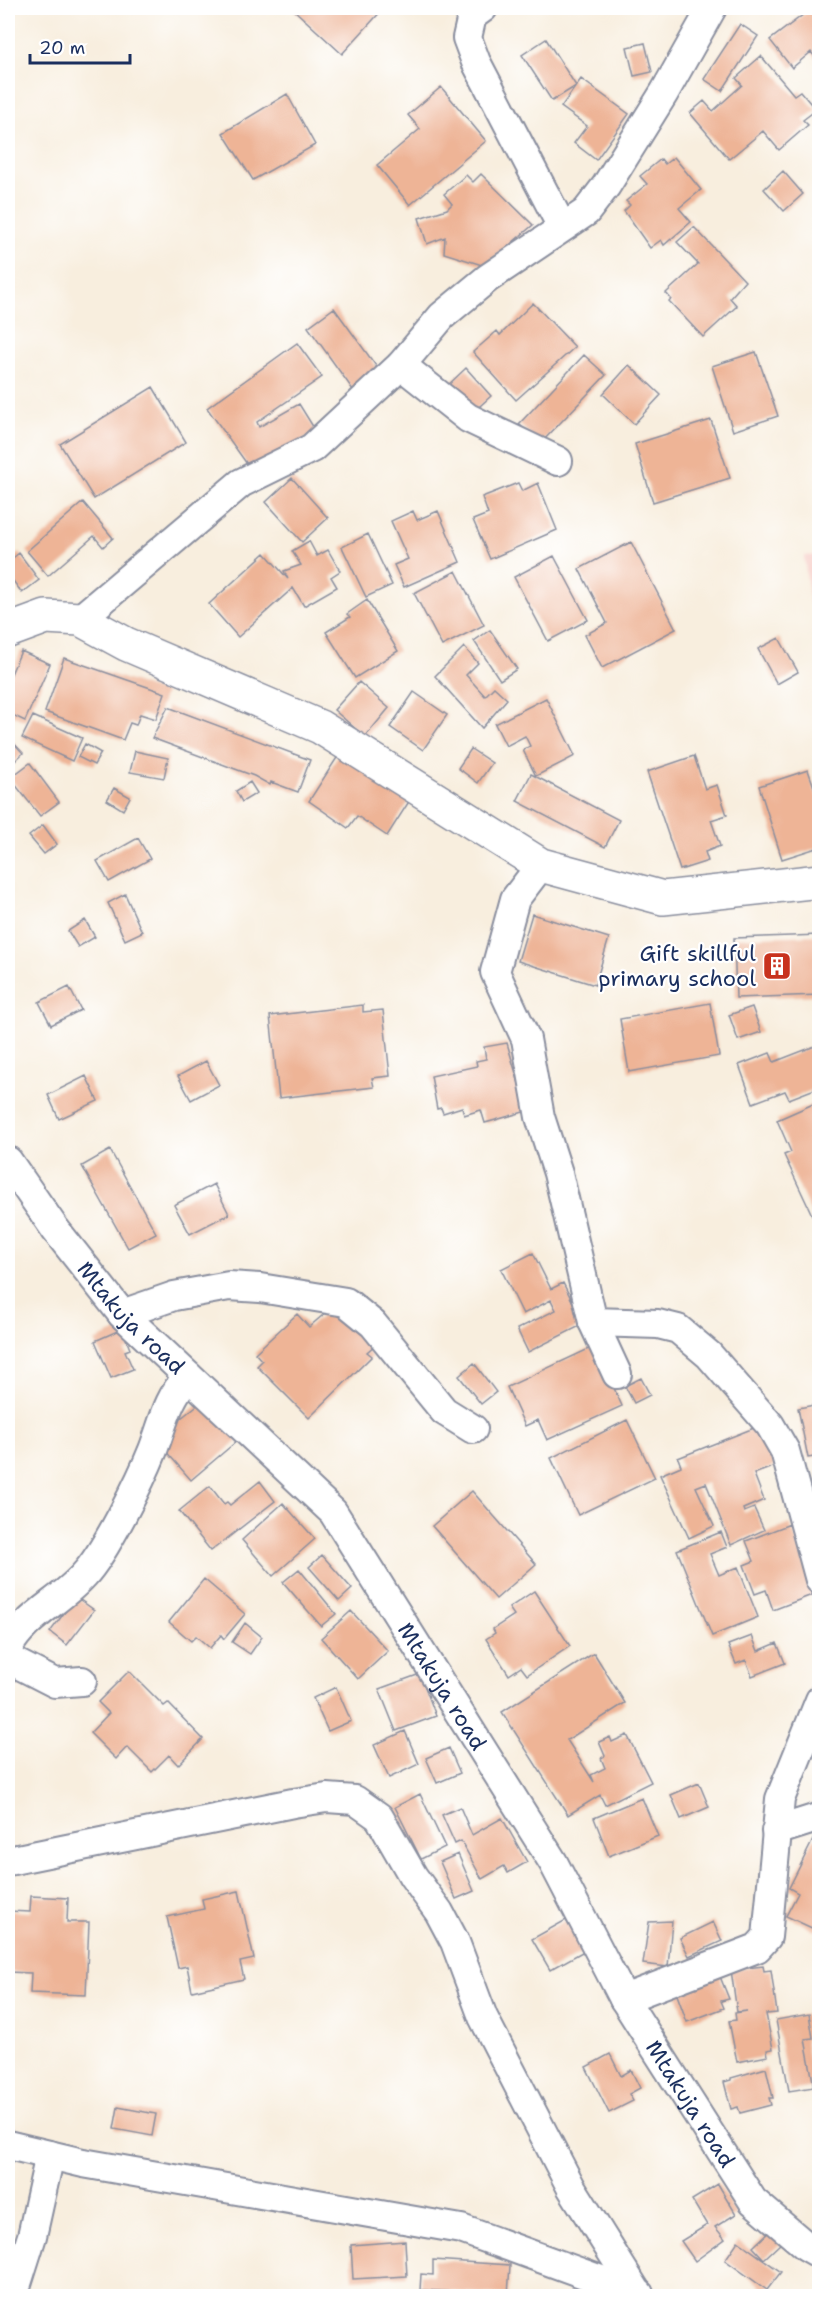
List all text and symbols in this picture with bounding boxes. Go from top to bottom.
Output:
scale bar [30,27,130,65]
text: 20 m [39,36,85,60]
place label: Gift skillful primary school [598,939,756,993]
building icon: Gift skillful primary school [761,950,793,982]
street label: Mtakuja road [71,1255,192,1381]
street label: Mtakuja road [392,1617,494,1756]
street label: Mtakuja road [639,2034,742,2173]

